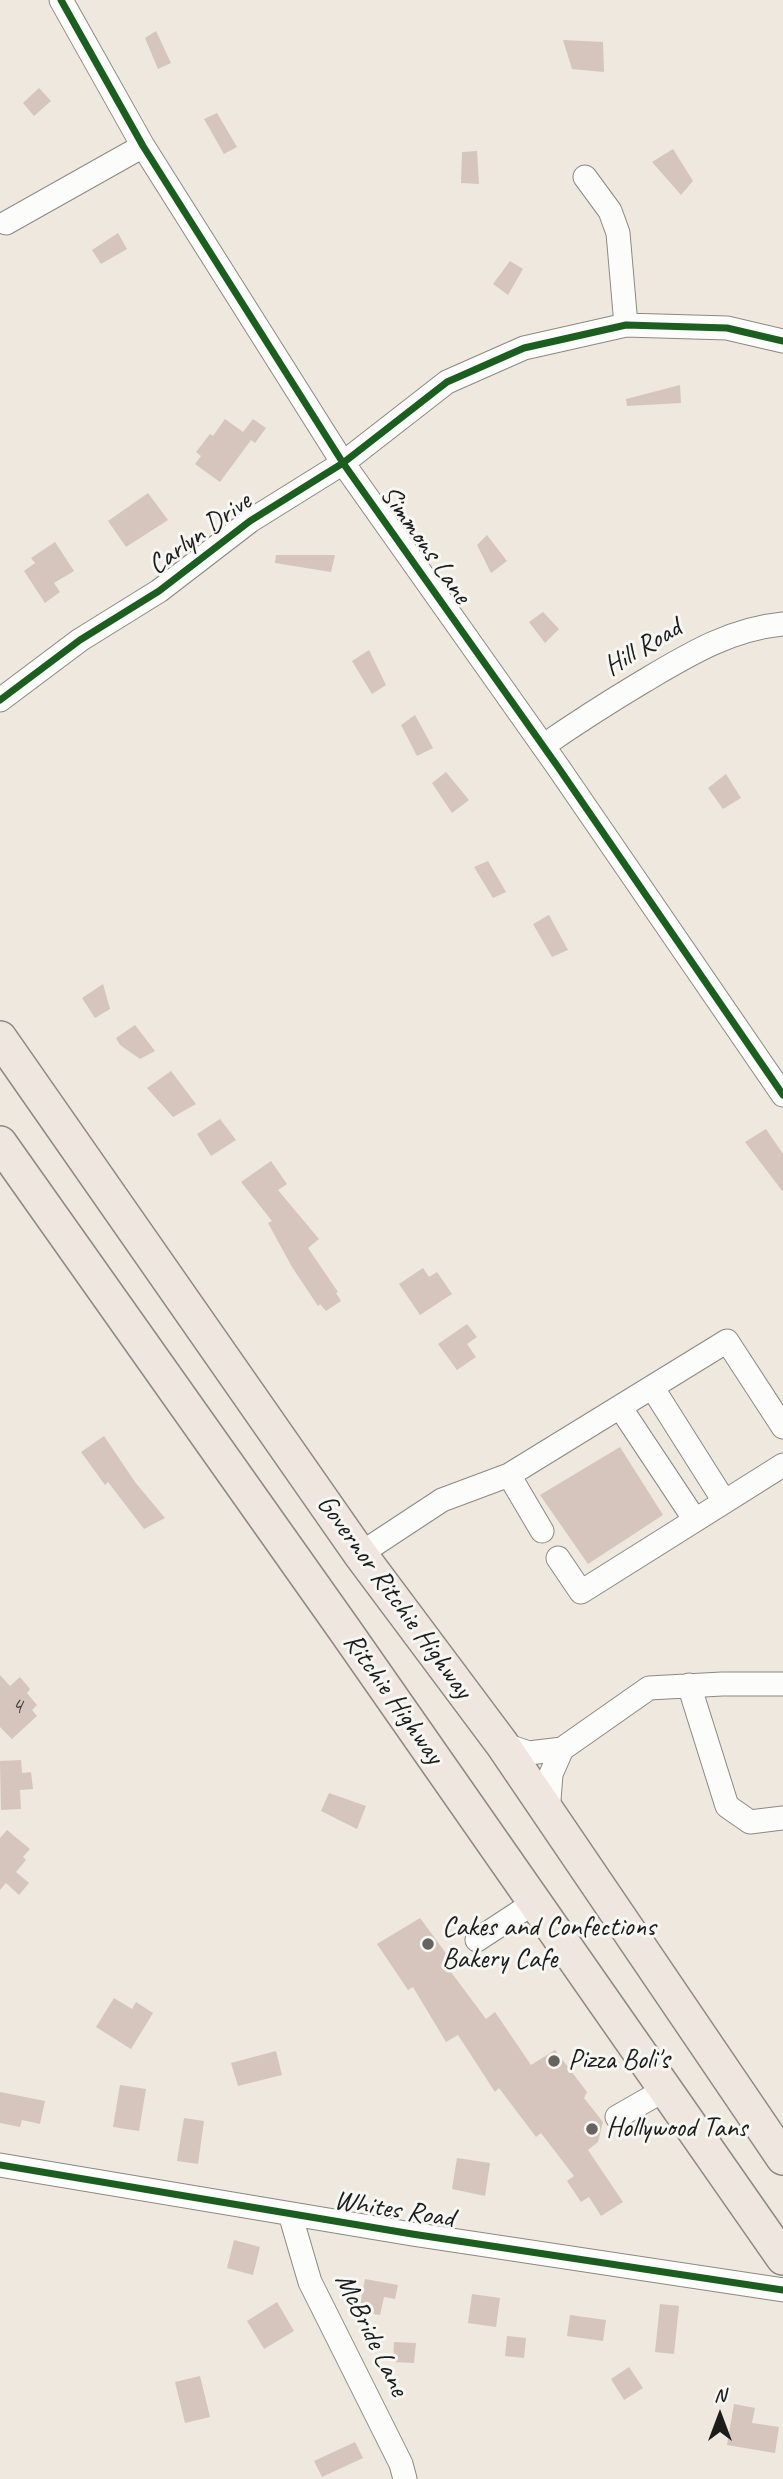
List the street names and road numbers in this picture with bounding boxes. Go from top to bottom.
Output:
street label: Simmons Lane [372,479,478,611]
street label: Carlyn Drive [142,485,258,583]
street label: Hill Road [598,612,688,684]
street label: Governor Ritchie Highway [309,1488,479,1706]
street label: Ritchie Highway [336,1627,450,1771]
street label: Whites Road [332,2184,456,2236]
street label: McBride Lane [327,2268,415,2402]

